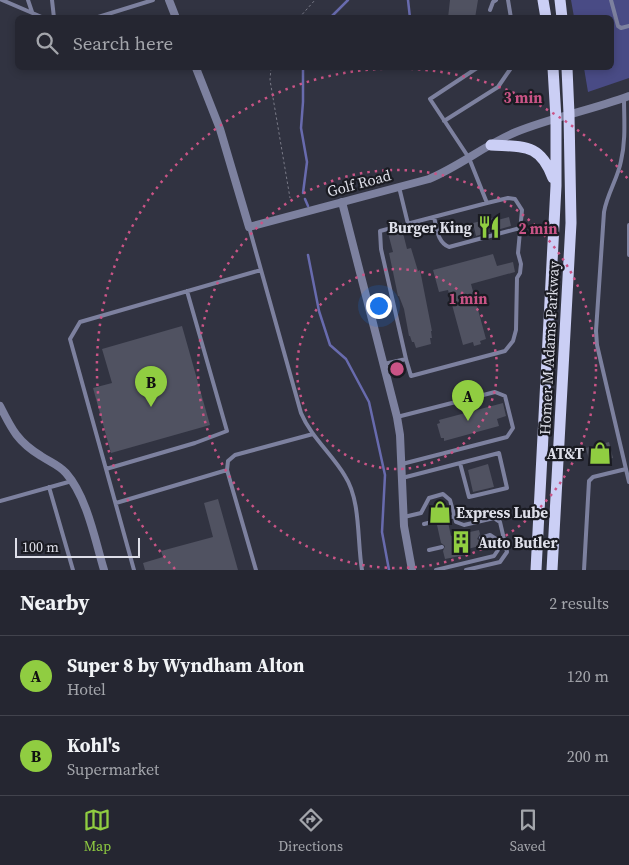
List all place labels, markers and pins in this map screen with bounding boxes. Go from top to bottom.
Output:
restaurant icon: Burger King [476,214,502,240]
place label: Burger King [388,217,472,238]
centre of rings [388,360,406,378]
pin: B [135,366,167,407]
pin: A [452,380,484,421]
shop icon: AT&T [587,440,613,466]
place label: AT&T [547,443,584,464]
shop icon: Express Lube [427,499,453,525]
place label: Express Lube [456,502,548,523]
building icon: Auto Butler [448,529,474,555]
place label: Auto Butler [478,532,557,553]

